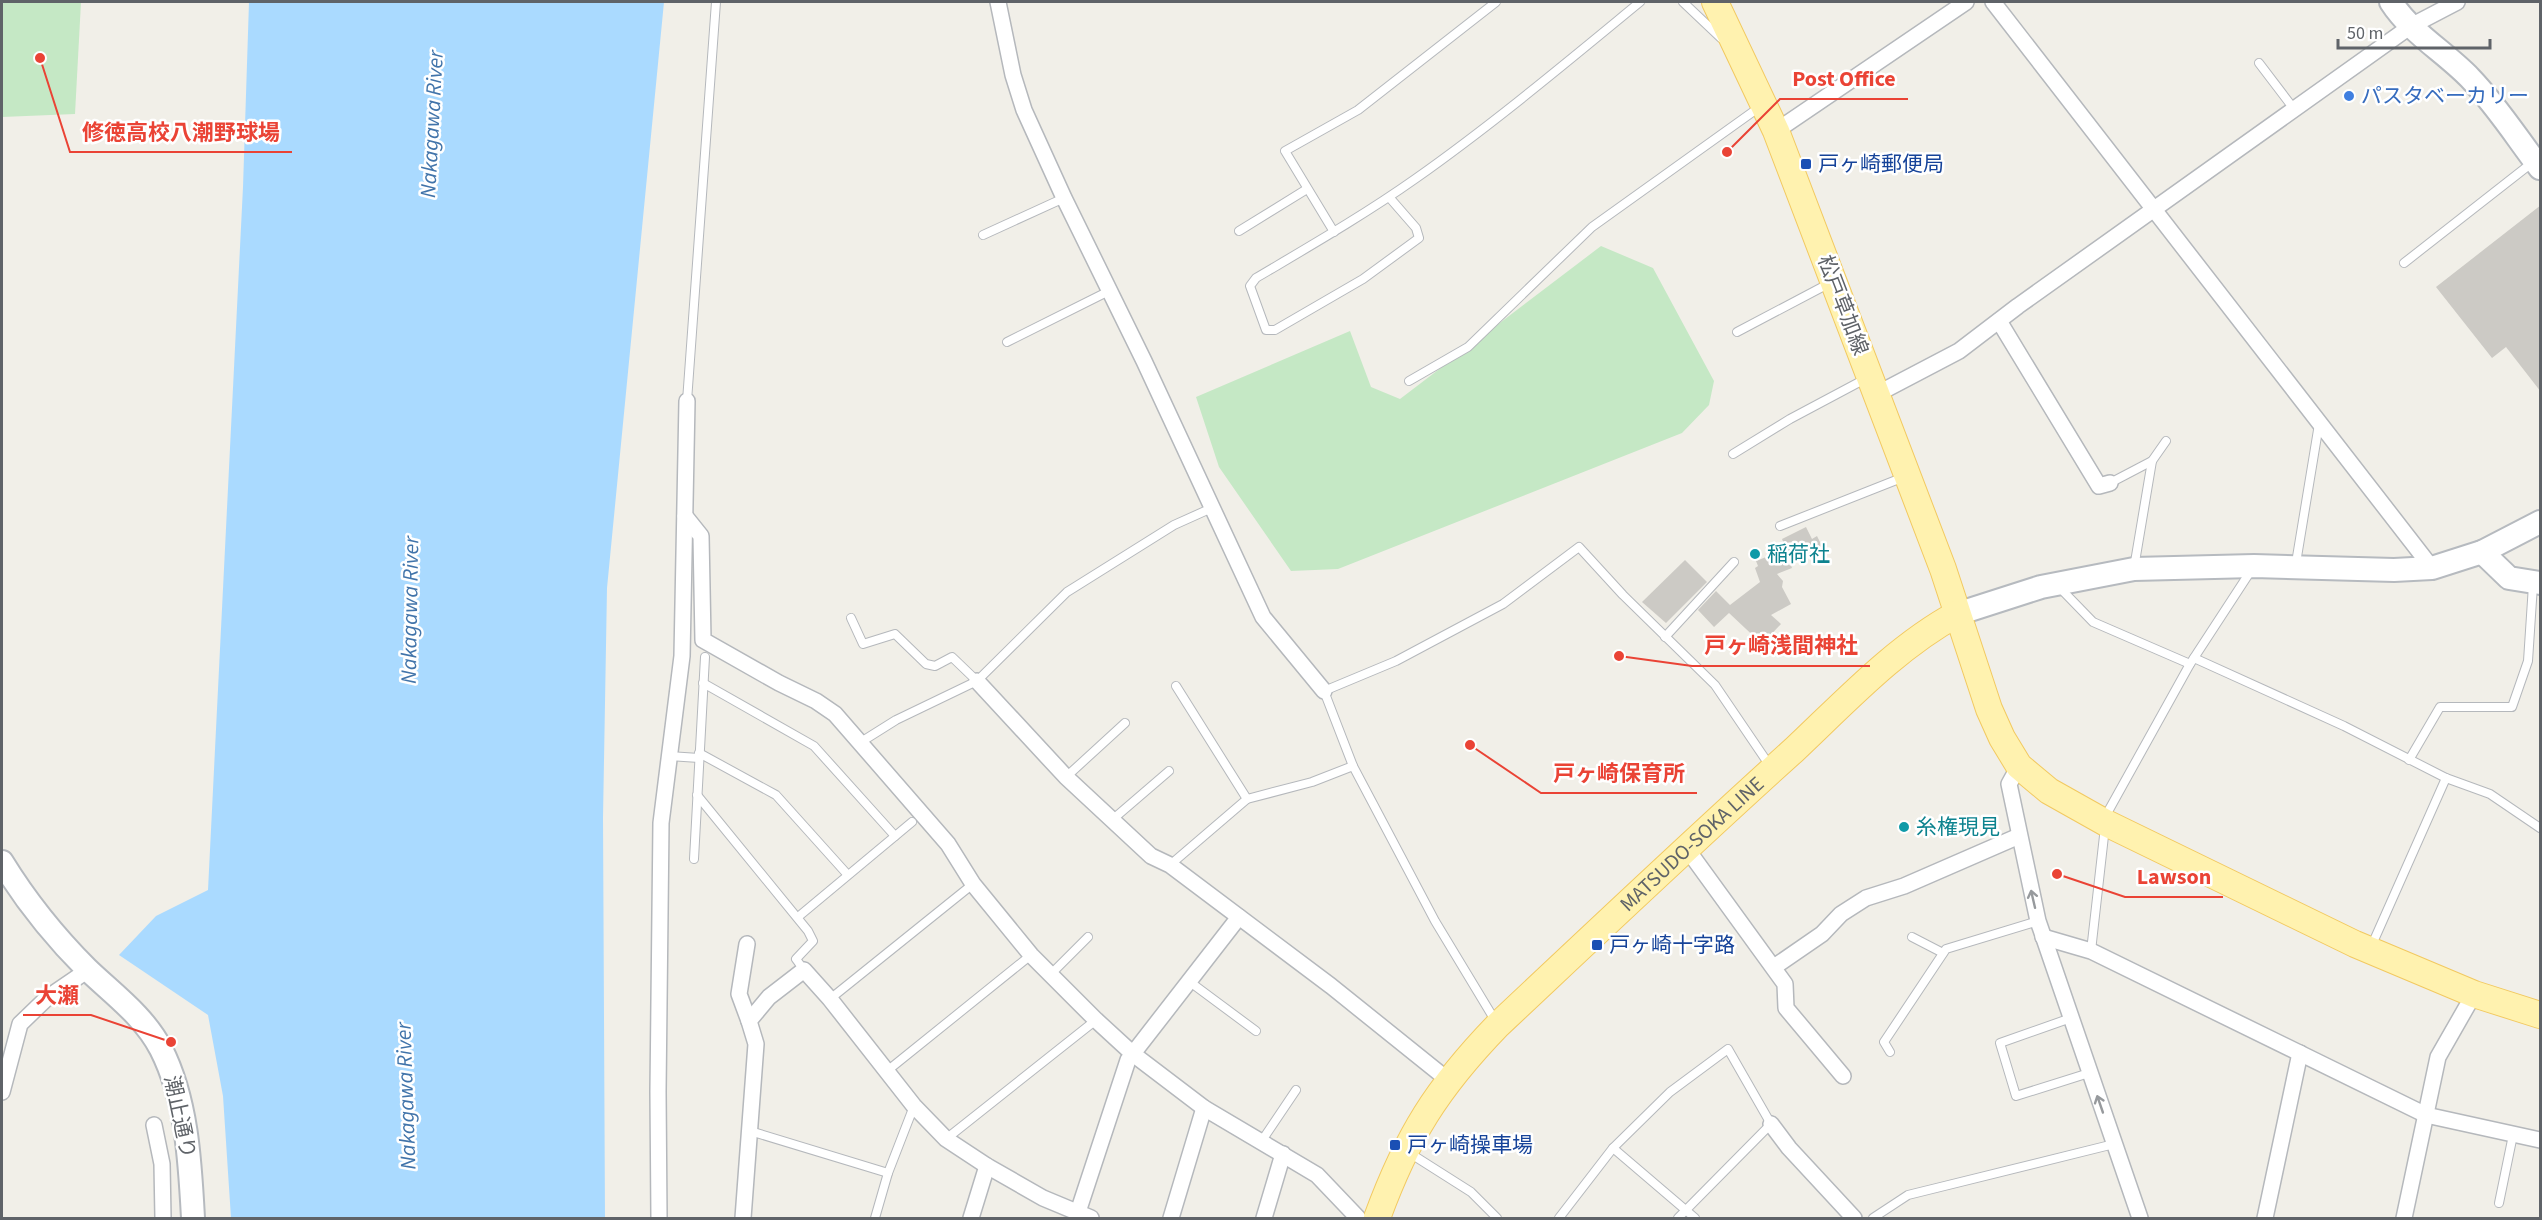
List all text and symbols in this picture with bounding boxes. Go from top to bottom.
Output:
scale bar [2338,12,2490,50]
text: 50 m [2347,21,2383,46]
water label: Nakagawa River [412,48,452,199]
callout: Post Office [1780,59,1908,99]
text: Post Office [1792,63,1896,95]
place label: パスタベーカリー [2361,81,2529,111]
marker: パスタベーカリー [2342,89,2356,103]
callout: 修徳高校八潮野球場 [70,112,292,152]
text: 修徳高校八潮野球場 [82,117,280,149]
place label: 戸ヶ崎郵便局 [1818,149,1944,179]
marker: 戸ヶ崎郵便局 [1799,157,1813,171]
street label: 松戸草加線 [1810,251,1876,359]
water label: Nakagawa River [393,534,427,684]
place label: 稲荷社 [1767,539,1830,569]
marker: 稲荷社 [1748,547,1762,561]
callout: 戸ヶ崎浅間神社 [1692,626,1870,666]
text: 戸ヶ崎浅間神社 [1704,630,1858,662]
callout: 戸ヶ崎保育所 [1541,753,1697,793]
text: 戸ヶ崎保育所 [1553,758,1685,790]
street label: MATSUDO-SOKA LINE [1613,769,1770,918]
place label: 糸権現見 [1916,812,2000,842]
marker: 糸権現見 [1897,820,1911,834]
callout: Lawson [2125,857,2223,897]
text: Lawson [2137,861,2211,893]
one-way arrow [2027,889,2038,909]
place label: 戸ヶ崎十字路 [1609,930,1735,960]
marker: 戸ヶ崎十字路 [1590,938,1604,952]
callout: 大瀬 [23,975,91,1015]
text: 大瀬 [35,980,79,1012]
water label: Nakagawa River [387,1020,425,1170]
street label: 潮止通り [157,1073,203,1161]
one-way arrow [2094,1095,2105,1114]
place label: 戸ヶ崎操車場 [1407,1130,1533,1160]
marker: 戸ヶ崎操車場 [1388,1138,1402,1152]

